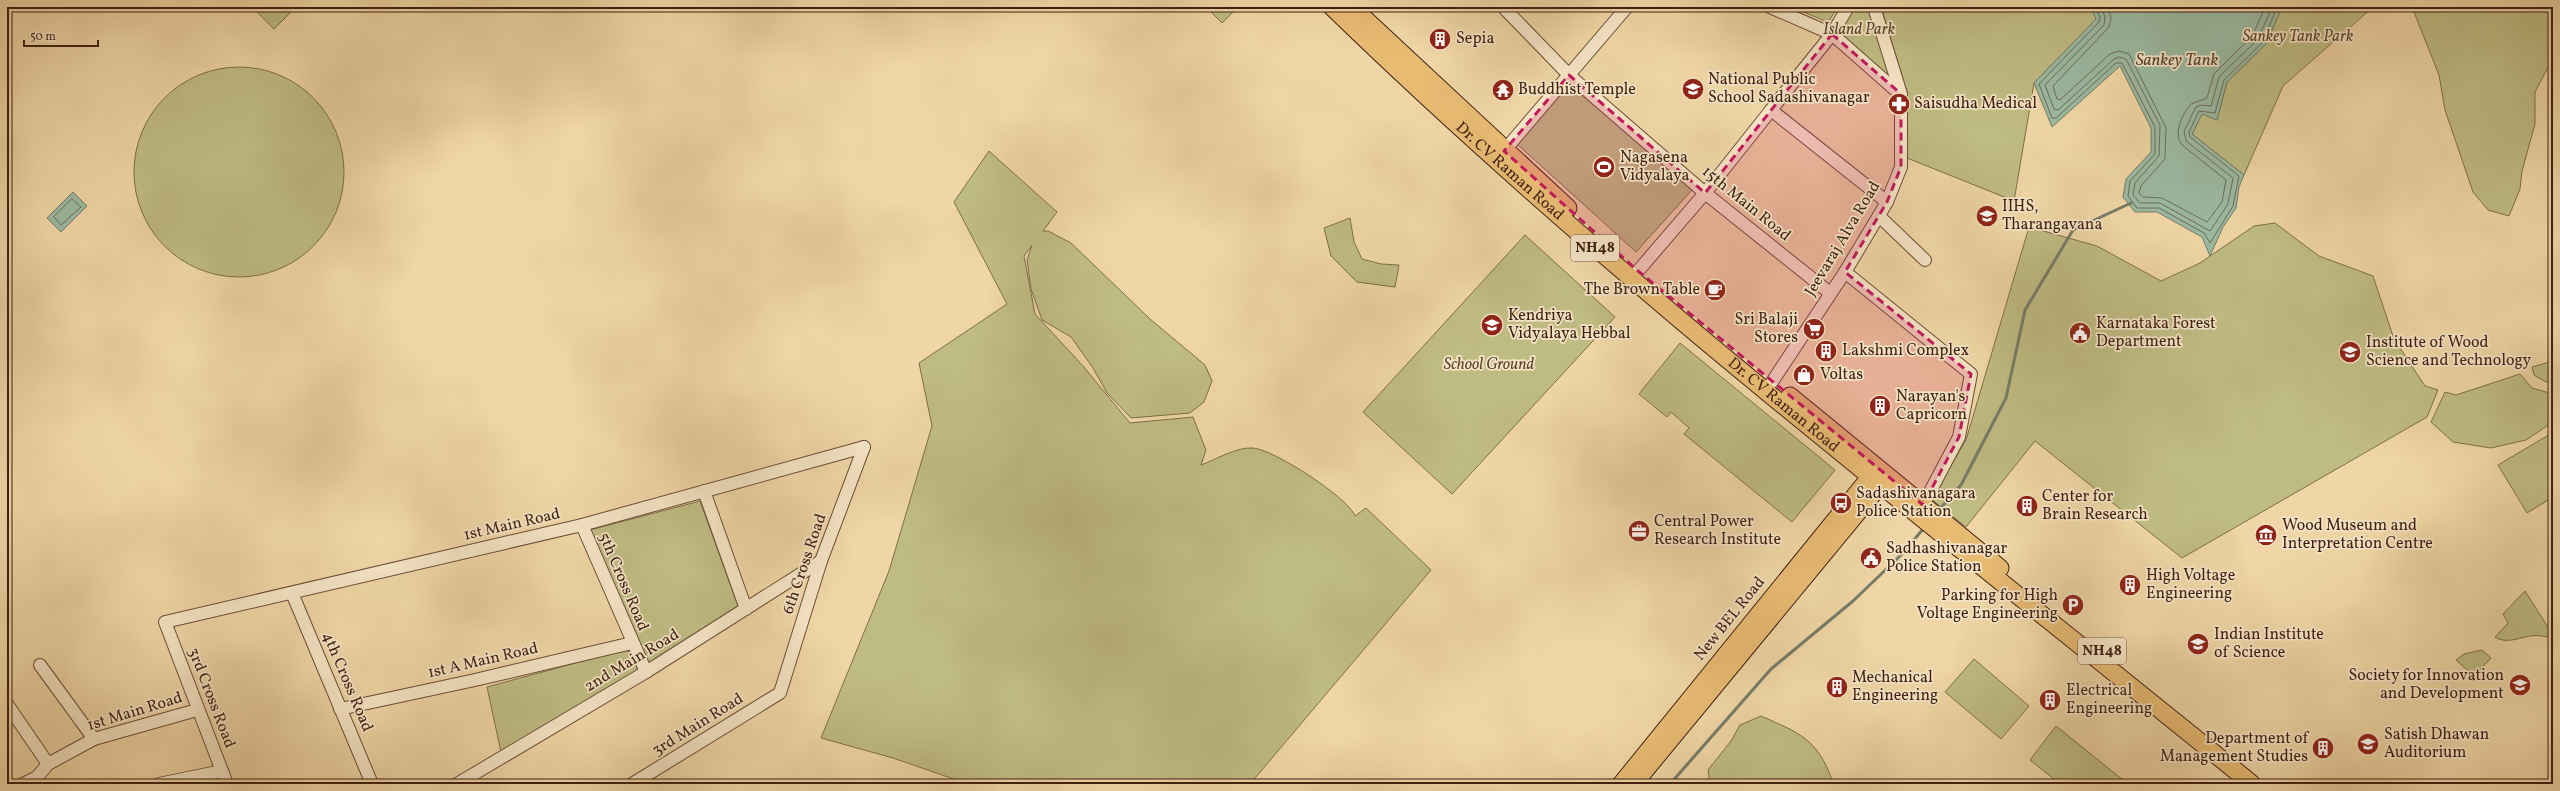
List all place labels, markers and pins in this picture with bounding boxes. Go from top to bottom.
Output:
building icon: Sepia [1427,26,1453,52]
place label: Sepia [1456,28,1494,50]
place label: National Public School Sadashivanagar [1708,69,1870,109]
school or university icon: National Public School Sadashivanagar [1680,76,1706,102]
temple icon: Buddhist Temple [1490,77,1516,103]
place label: Buddhist Temple [1518,79,1636,101]
pharmacy icon: Saisudha Medical [1886,91,1912,117]
place label: Saisudha Medical [1914,93,2037,115]
place label: Nagasena Vidyalaya [1620,147,1690,187]
sports icon: Nagasena Vidyalaya [1591,154,1617,180]
place label: IIHS, Tharangavana [2002,196,2102,236]
school or university icon: IIHS, Tharangavana [1974,203,2000,229]
cafe icon: The Brown Table [1702,277,1728,303]
place label: The Brown Table [1584,279,1700,301]
place label: Kendriya Vidyalaya Hebbal [1508,305,1631,345]
place label: Sri Balaji Stores [1734,309,1798,349]
school or university icon: Kendriya Vidyalaya Hebbal [1479,312,1505,338]
place label: Karnataka Forest Department [2096,313,2216,353]
supermarket icon: Sri Balaji Stores [1801,316,1827,342]
public building icon: Karnataka Forest Department [2067,320,2093,346]
place label: Institute of Wood Science and Technology [2366,332,2532,372]
building icon: Lakshmi Complex [1813,338,1839,364]
school or university icon: Institute of Wood Science and Technology [2337,339,2363,365]
place label: Lakshmi Complex [1842,340,1969,362]
shop icon: Voltas [1791,362,1817,388]
place label: Voltas [1820,364,1863,386]
place label: Narayan's Capricorn [1896,386,1967,426]
building icon: Narayan's Capricorn [1867,393,1893,419]
place label: Sadashivanagara Police Station [1856,483,1976,523]
place label: Center for Brain Research [2042,486,2148,526]
bus stop icon: Sadashivanagara Police Station [1828,490,1854,516]
building icon: Center for Brain Research [2014,493,2040,519]
place label: Central Power Research Institute [1654,511,1781,551]
place label: Wood Museum and Interpretation Centre [2282,515,2433,555]
office icon: Central Power Research Institute [1626,518,1652,544]
museum icon: Wood Museum and Interpretation Centre [2253,522,2279,548]
place label: Sadhashivanagar Police Station [1886,538,2008,578]
public building icon: Sadhashivanagar Police Station [1858,545,1884,571]
place label: High Voltage Engineering [2146,565,2235,605]
building icon: High Voltage Engineering [2117,572,2143,598]
place label: Parking for High Voltage Engineering [1917,585,2058,625]
parking icon: Parking for High Voltage Engineering [2060,592,2086,618]
place label: Indian Institute of Science [2214,624,2324,664]
school or university icon: Indian Institute of Science [2185,631,2211,657]
place label: Society for Innovation and Development [2348,665,2504,705]
place label: Mechanical Engineering [1852,667,1938,707]
school or university icon: Society for Innovation and Development [2507,672,2533,698]
building icon: Mechanical Engineering [1824,674,1850,700]
place label: Electrical Engineering [2066,680,2152,720]
building icon: Electrical Engineering [2037,687,2063,713]
place label: Satish Dhawan Auditorium [2384,724,2489,764]
place label: Department of Management Studies [2160,728,2310,768]
school or university icon: Satish Dhawan Auditorium [2355,731,2381,757]
building icon: Department of Management Studies [2310,735,2336,761]

